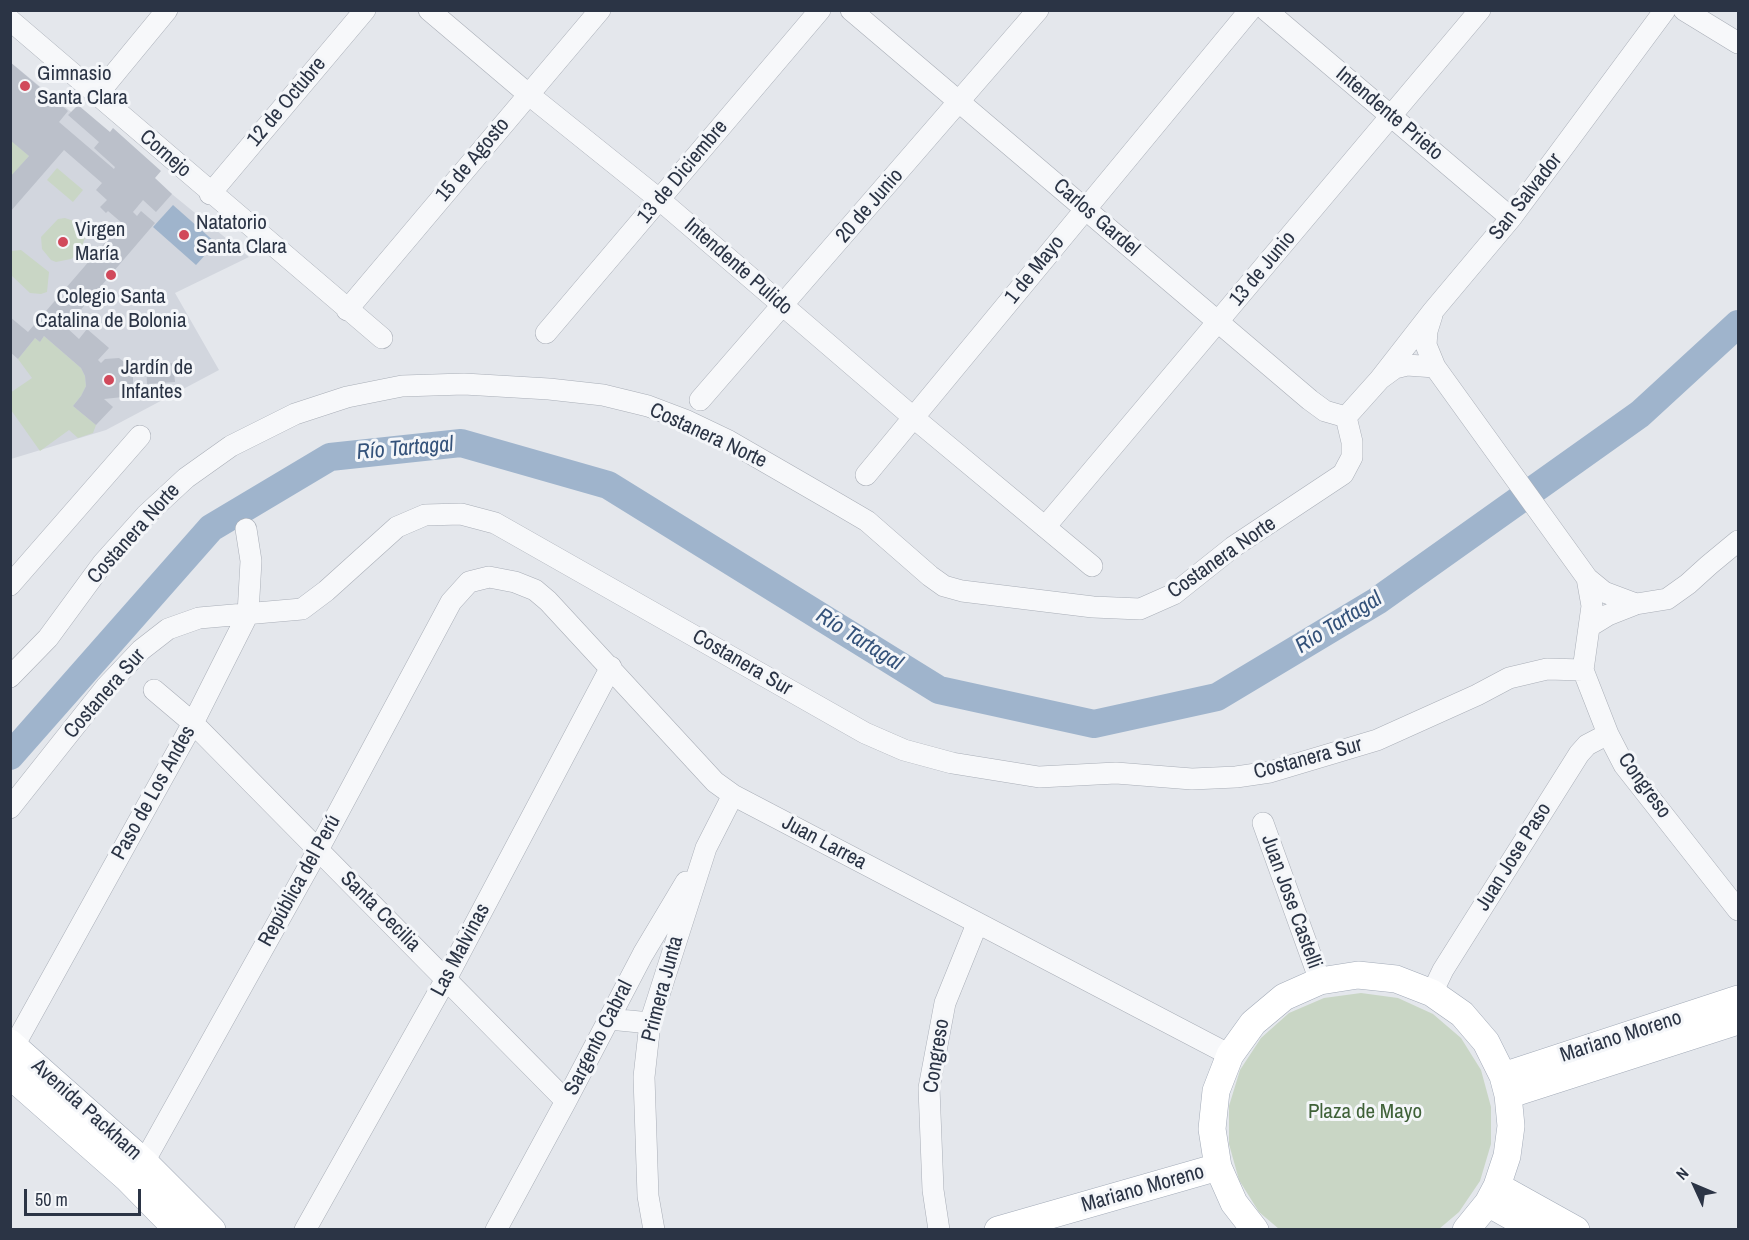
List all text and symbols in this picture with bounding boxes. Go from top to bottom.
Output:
street label: 12 de Octubre [242,52,332,152]
place label: Gimnasio Santa Clara [37,61,128,111]
street label: Intendente Prieto [1330,62,1448,166]
marker: Gimnasio Santa Clara [18,79,32,93]
street label: 15 de Agosto [431,113,515,207]
street label: 13 de Diciembre [632,115,734,229]
street label: Cornejo [134,125,196,183]
street label: San Salvador [1484,149,1568,245]
street label: 20 de Junio [831,164,909,248]
street label: Carlos Gardel [1048,174,1144,262]
place label: Natatorio Santa Clara [196,210,287,260]
street label: Intendente Pulido [679,213,797,321]
place label: Virgen María [75,217,125,267]
street label: 13 de Junio [1224,226,1302,312]
marker: Natatorio Santa Clara [177,228,191,242]
street label: 1 de Mayo [1000,231,1070,309]
marker: Virgen María [56,235,70,249]
marker: Colegio Santa Catalina de Bolonia [104,268,118,282]
place label: Colegio Santa Catalina de Bolonia [35,284,187,334]
place label: Jardín de Infantes [121,355,193,405]
marker: Jardín de Infantes [102,373,116,387]
street label: Costanera Norte [645,398,771,474]
water label: Río Tartagal [356,432,454,466]
street label: Costanera Norte [82,479,186,589]
street label: Costanera Norte [1163,511,1281,605]
water label: Río Tartagal [1291,586,1387,660]
water label: Río Tartagal [811,603,907,677]
street label: Costanera Sur [688,624,796,702]
street label: Costanera Sur [59,644,151,744]
street label: Paso de Los Andes [107,722,201,864]
street label: Costanera Sur [1251,732,1365,786]
street label: Congreso [1612,748,1676,824]
street label: Juan Jose Paso [1471,798,1557,916]
street label: Juan Larrea [778,810,870,876]
street label: República del Perú [253,811,347,951]
street label: Juan Jose Castelli [1255,832,1327,972]
street label: Santa Cecilia [335,867,425,957]
street label: Las Malvinas [426,899,496,1001]
street label: Primera Junta [637,934,689,1044]
street label: Sargento Cabral [559,976,639,1100]
street label: Mariano Moreno [1557,1005,1685,1069]
street label: Congreso [919,1017,955,1095]
street label: Avenida Packham [26,1054,146,1166]
park label: Plaza de Mayo [1308,1099,1422,1125]
north arrow [1665,1156,1725,1216]
street label: Mariano Moreno [1079,1159,1207,1219]
text: N [1671,1162,1693,1185]
scale bar [27,1177,144,1215]
text: 50 m [35,1187,68,1212]

